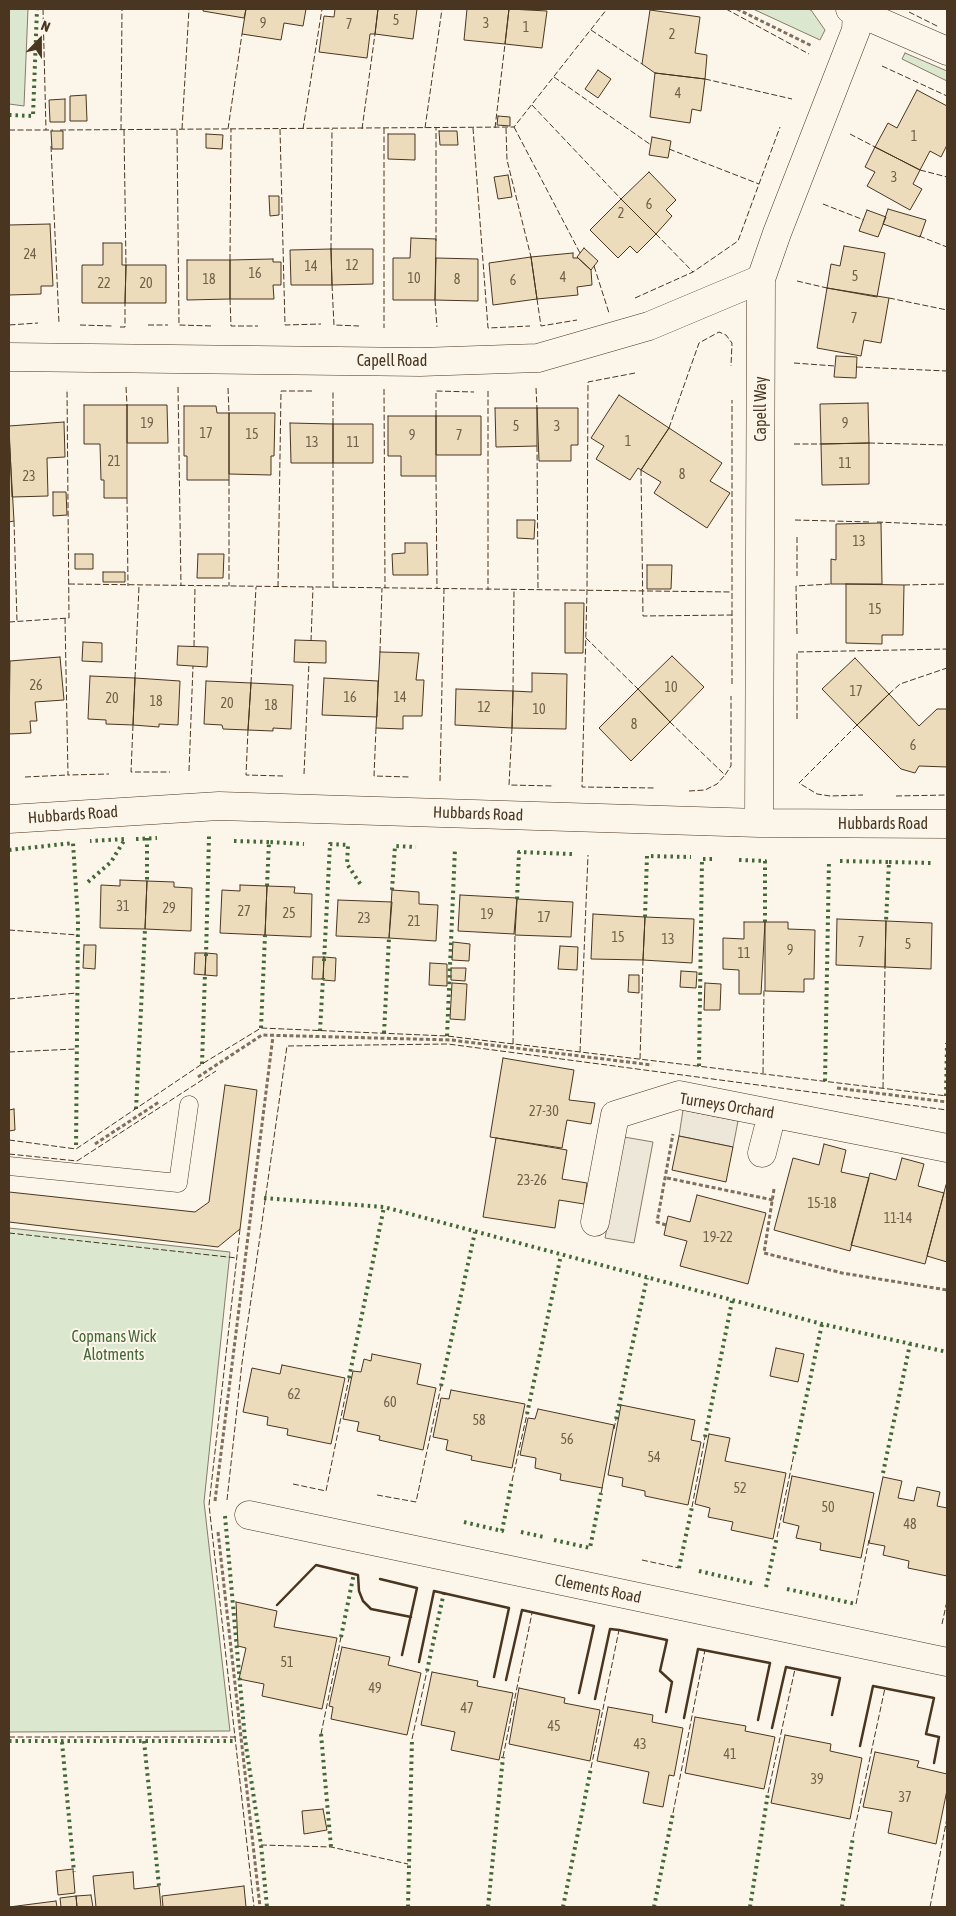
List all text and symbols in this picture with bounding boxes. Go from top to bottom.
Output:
house number: 5 [393,13,399,29]
north arrow [15,15,65,65]
house number: 9 [260,16,266,32]
house number: 3 [483,16,489,32]
text: N [39,17,52,35]
house number: 7 [346,17,352,33]
house number: 1 [523,20,529,36]
house number: 2 [669,27,675,43]
house number: 4 [675,86,681,102]
house number: 1 [911,129,917,145]
house number: 3 [891,170,897,186]
house number: 6 [646,197,652,213]
house number: 2 [618,206,624,222]
house number: 24 [23,247,37,263]
house number: 12 [345,258,359,274]
house number: 14 [304,259,318,275]
house number: 16 [248,266,262,282]
house number: 5 [852,269,858,285]
house number: 4 [560,270,566,286]
house number: 10 [407,271,421,287]
house number: 18 [202,272,216,288]
house number: 8 [454,272,460,288]
house number: 6 [510,273,516,289]
house number: 22 [97,276,111,292]
house number: 20 [139,276,153,292]
house number: 7 [851,311,857,327]
street label: Capell Road [357,351,427,371]
street label: Capell Way [751,376,771,442]
house number: 19 [140,416,154,432]
house number: 9 [842,416,848,432]
house number: 5 [513,419,519,435]
house number: 3 [554,419,560,435]
house number: 17 [199,426,213,442]
house number: 15 [245,427,259,443]
house number: 9 [409,428,415,444]
house number: 7 [456,428,462,444]
house number: 1 [625,434,631,450]
house number: 13 [305,435,319,451]
house number: 11 [346,435,360,451]
house number: 21 [107,454,121,470]
house number: 11 [838,456,852,472]
house number: 8 [679,467,685,483]
house number: 23 [22,469,36,485]
house number: 13 [852,534,866,550]
house number: 15 [868,602,882,618]
house number: 26 [29,678,43,694]
house number: 10 [664,680,678,696]
house number: 17 [849,684,863,700]
house number: 16 [343,690,357,706]
house number: 14 [393,690,407,706]
house number: 20 [105,691,119,707]
house number: 18 [149,694,163,710]
house number: 20 [220,696,234,712]
house number: 18 [264,698,278,714]
house number: 12 [477,700,491,716]
house number: 10 [532,702,546,718]
house number: 8 [631,717,637,733]
house number: 6 [910,738,916,754]
street label: Hubbards Road [27,802,119,828]
street label: Hubbards Road [433,803,523,825]
street label: Hubbards Road [838,814,928,834]
house number: 31 [116,899,130,915]
house number: 29 [162,901,176,917]
house number: 27 [237,904,251,920]
house number: 25 [282,906,296,922]
house number: 19 [480,907,494,923]
house number: 17 [537,910,551,926]
house number: 23 [357,911,371,927]
house number: 21 [407,914,421,930]
house number: 15 [611,930,625,946]
house number: 13 [661,932,675,948]
house number: 7 [858,935,864,951]
house number: 5 [905,937,911,953]
house number: 9 [787,943,793,959]
house number: 11 [737,946,751,962]
street label: Turneys Orchard [678,1089,776,1123]
house number: 27-30 [529,1104,559,1120]
house number: 23-26 [517,1173,547,1189]
house number: 15-18 [807,1196,837,1212]
house number: 11-14 [884,1211,912,1227]
house number: 19-22 [703,1230,733,1246]
park label: Copmans Wick Alotments [71,1327,157,1365]
house number: 62 [287,1387,301,1403]
house number: 60 [383,1395,397,1411]
house number: 58 [472,1413,486,1429]
house number: 56 [560,1432,574,1448]
house number: 54 [647,1450,661,1466]
house number: 52 [733,1481,747,1497]
house number: 50 [821,1500,835,1516]
house number: 48 [903,1517,917,1533]
street label: Clements Road [553,1570,643,1608]
house number: 51 [280,1655,294,1671]
house number: 49 [368,1681,382,1697]
house number: 47 [460,1701,474,1717]
house number: 45 [547,1719,561,1735]
house number: 43 [633,1737,647,1753]
house number: 41 [723,1747,737,1763]
house number: 39 [810,1772,824,1788]
house number: 37 [898,1790,912,1806]

